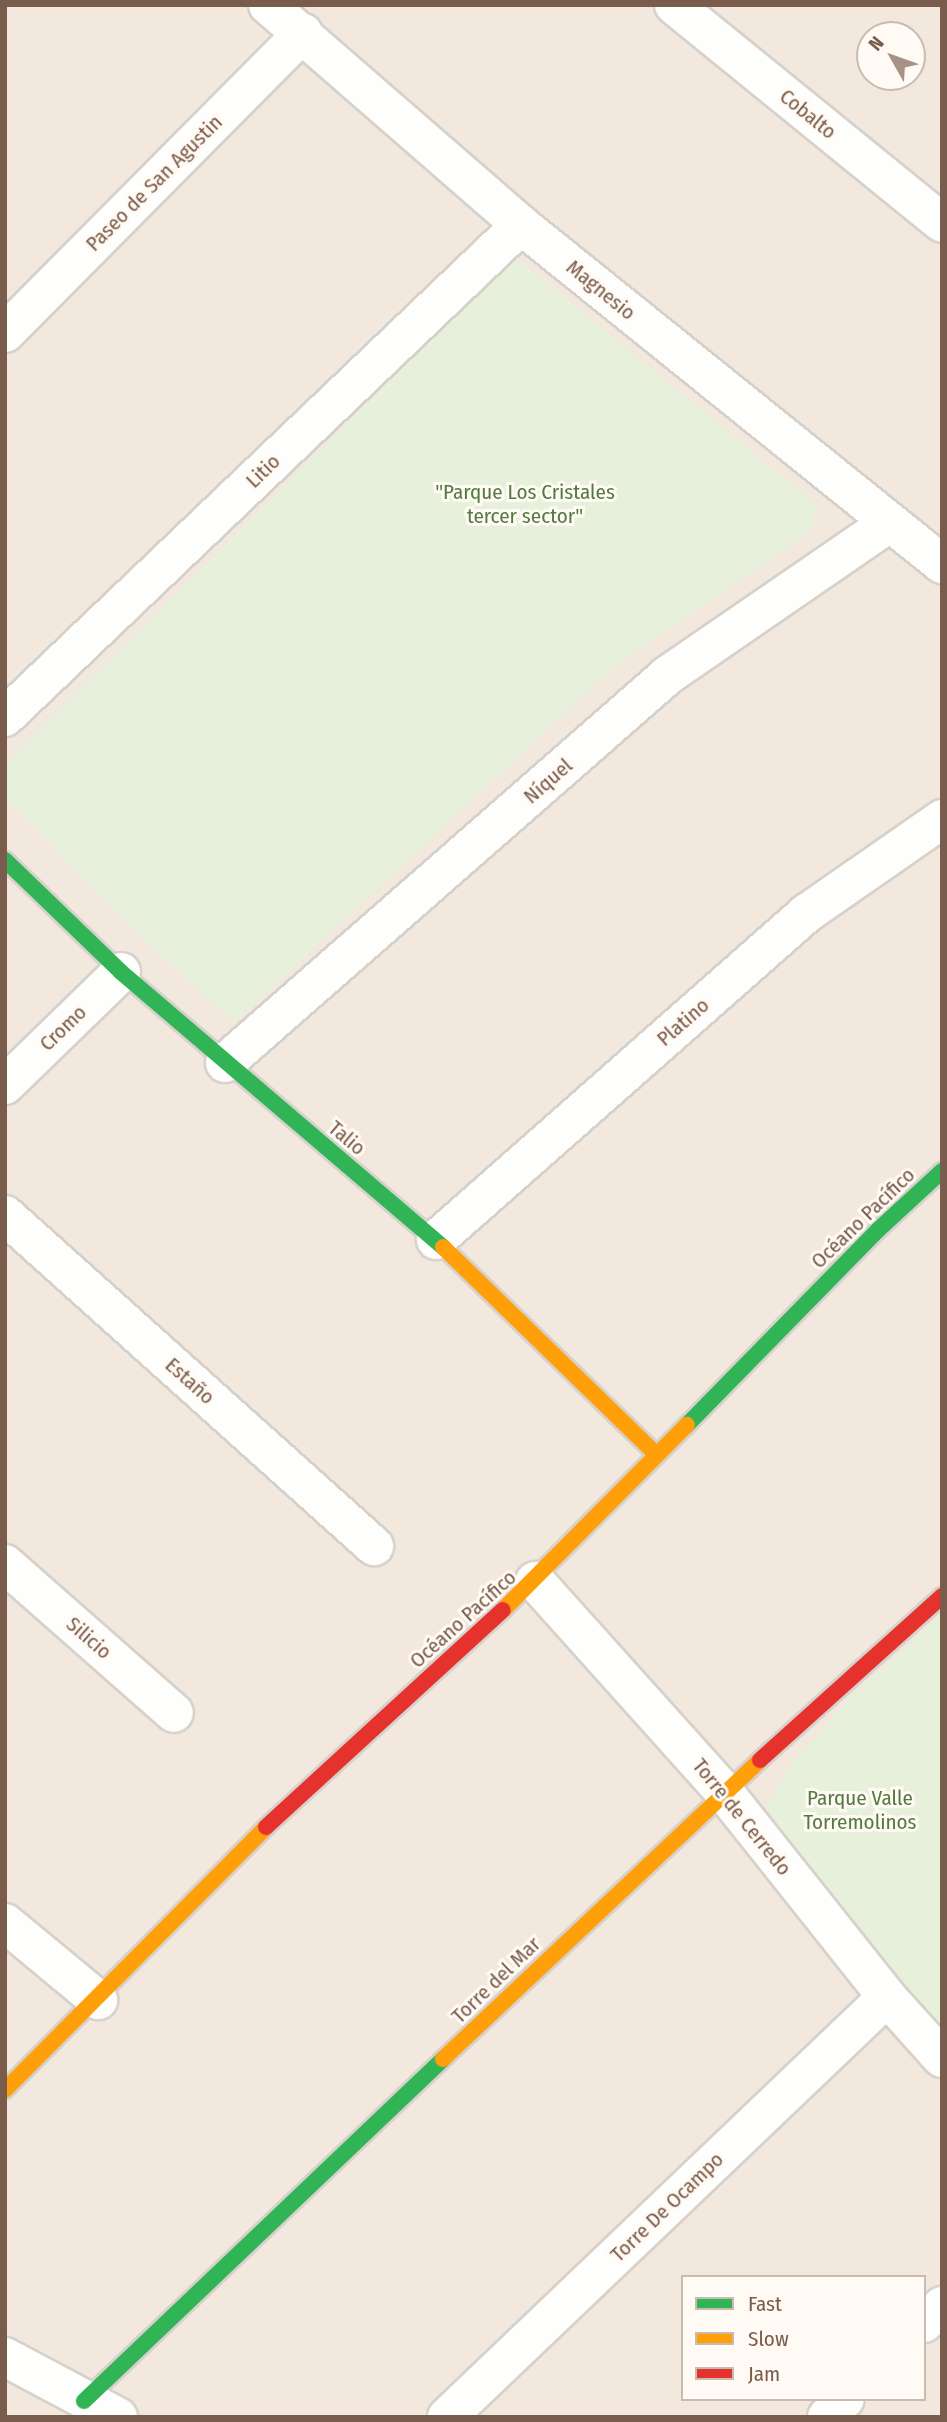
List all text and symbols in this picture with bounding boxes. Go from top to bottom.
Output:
north arrow [856,21,926,91]
text: N [864,32,889,55]
street label: Cobalto [775,84,841,144]
street label: Paseo de San Agustin [81,110,227,256]
street label: Magnesio [561,255,641,325]
street label: Litio [241,449,285,493]
park label: "Parque Los Cristales tercer sector" [435,479,615,529]
street label: Níquel [518,753,578,809]
street label: Platino [652,993,714,1051]
street label: Cromo [34,1000,92,1056]
street label: Talio [323,1115,371,1161]
street label: Océano Pacífico [806,1162,920,1274]
street label: Estaño [160,1352,220,1410]
street label: Océano Pacífico [405,1565,521,1673]
street label: Silicio [61,1611,117,1665]
street label: Torre de Cerredo [687,1754,797,1880]
park label: Parque Valle Torremolinos [803,1785,917,1835]
street label: Torre del Mar [446,1931,546,2029]
street label: Torre De Ocampo [605,2147,729,2267]
legend [681,2275,926,2401]
text: Fast [748,2291,782,2317]
text: Slow [748,2326,789,2352]
text: Jam [748,2361,780,2387]

